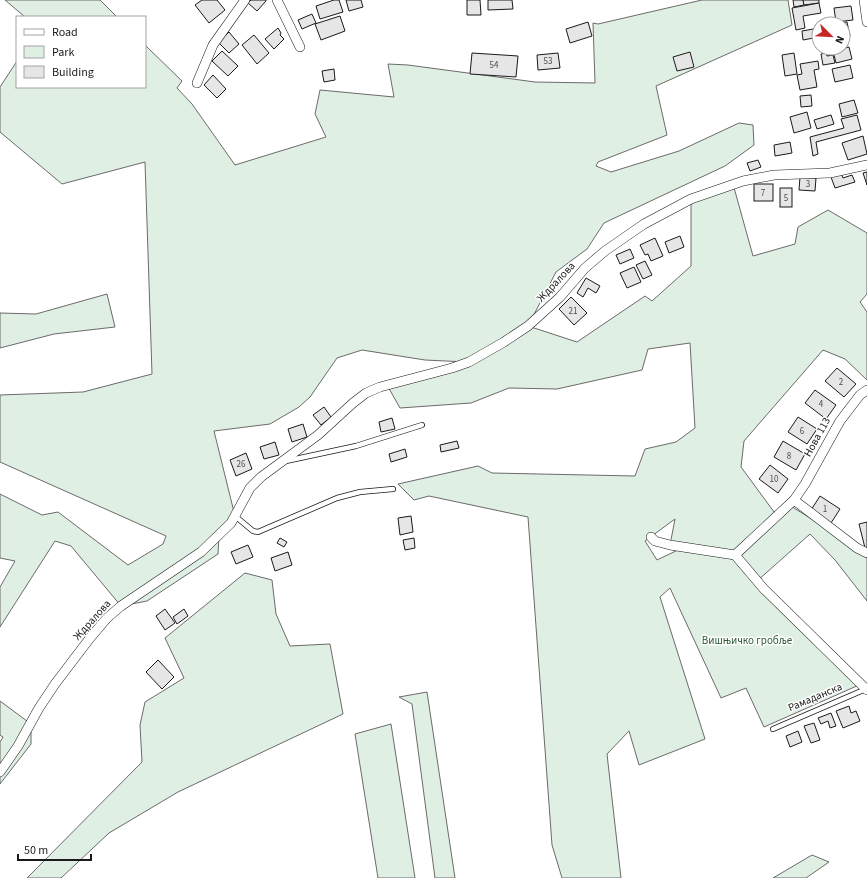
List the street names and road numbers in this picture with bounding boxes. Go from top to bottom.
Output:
street label: Ждралова [534,259,578,305]
street label: Нова 113 [800,415,834,459]
street label: Ждралова [70,596,114,644]
street label: Рамаданска [786,679,844,715]

